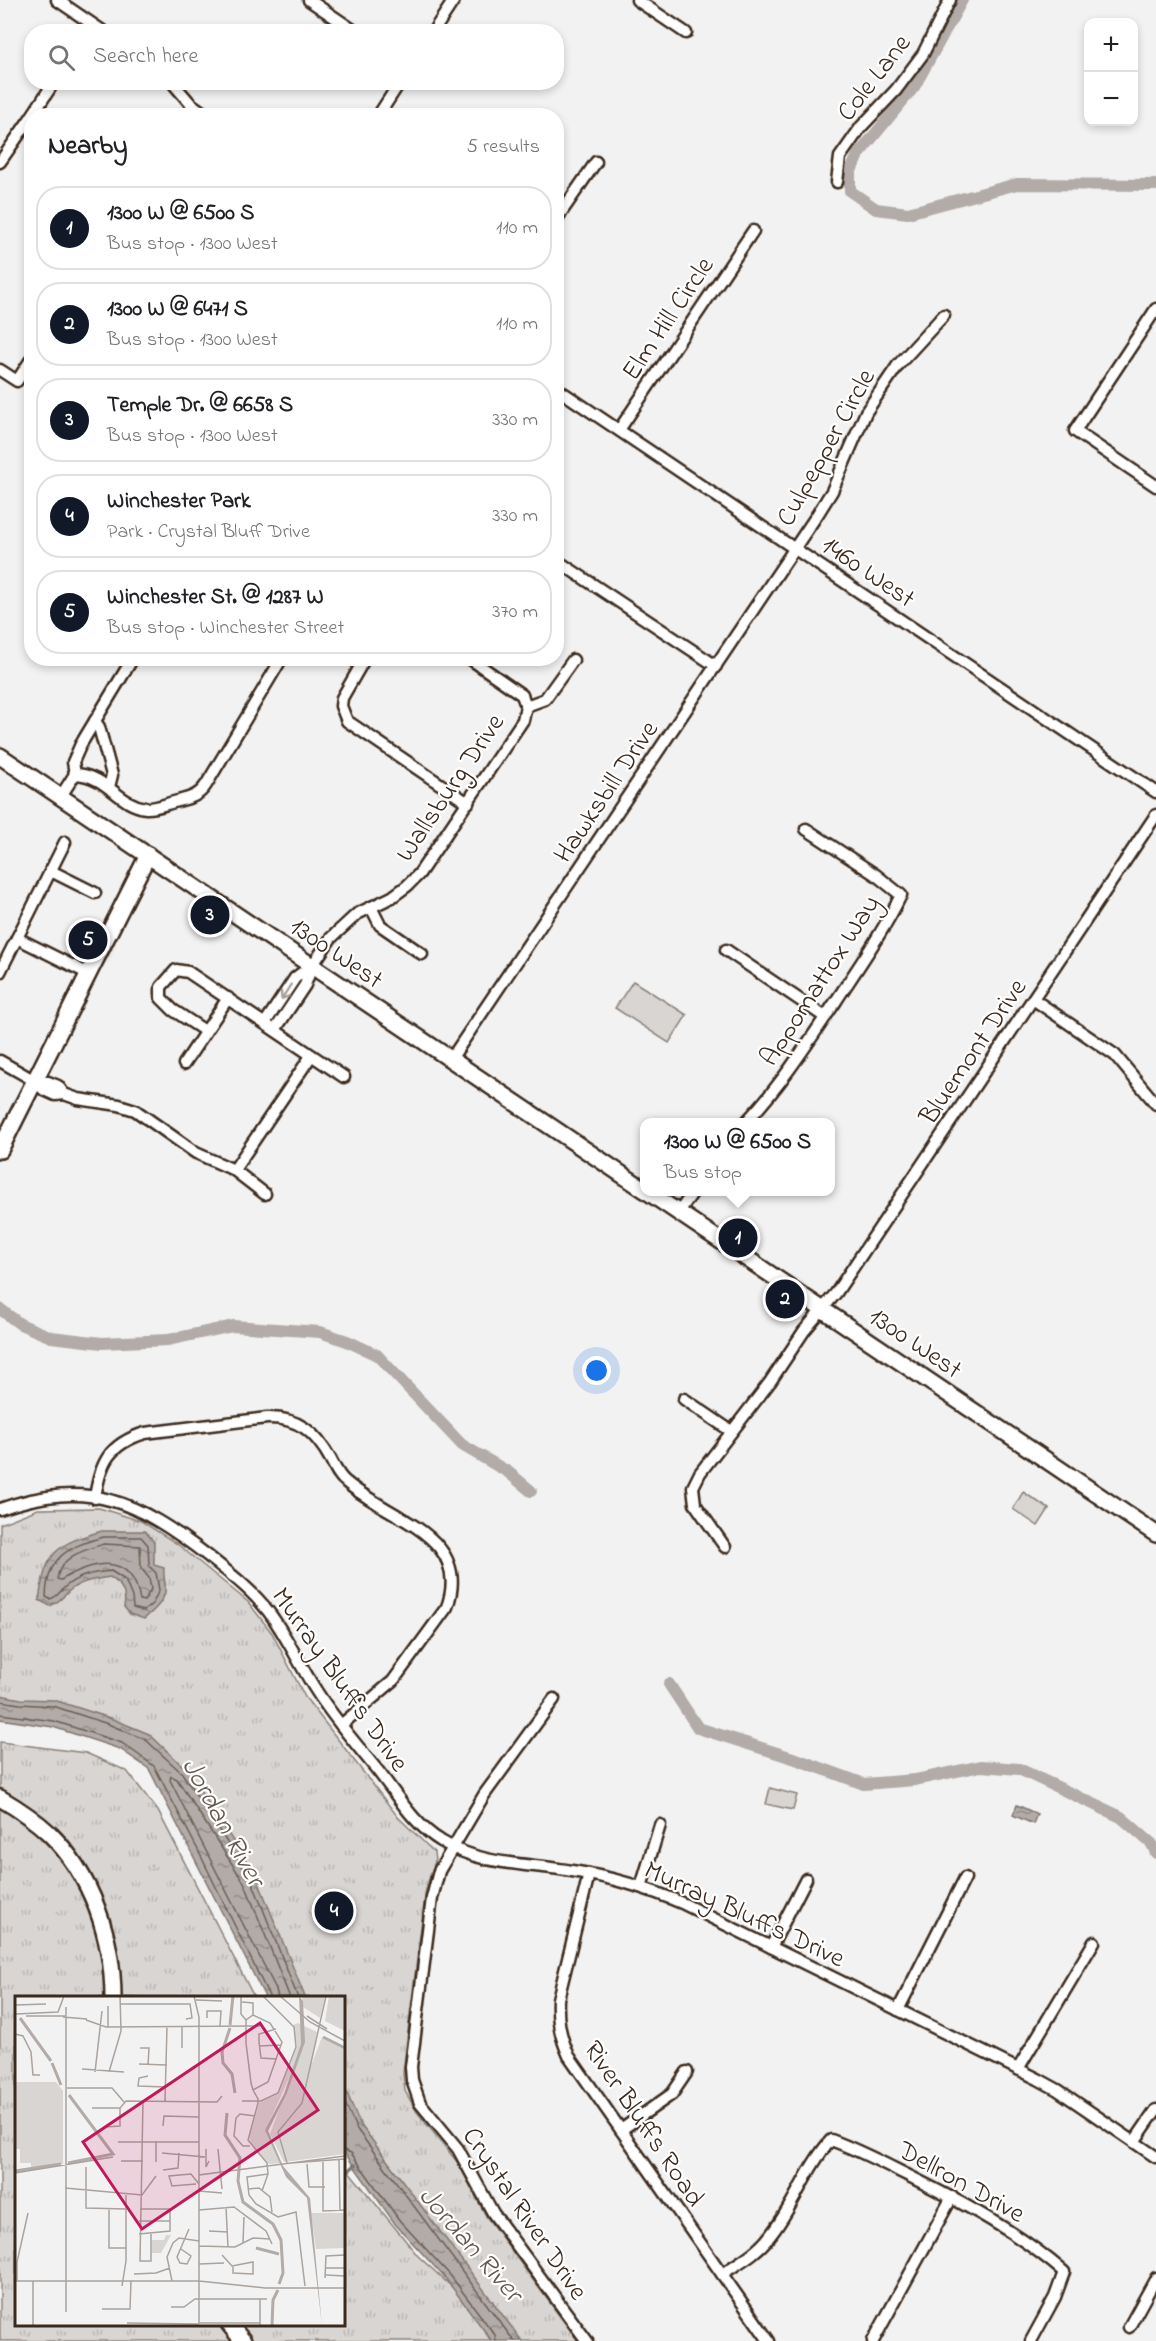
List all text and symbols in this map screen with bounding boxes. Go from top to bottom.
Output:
map controls [1084,18,1138,126]
button: + [1084,18,1138,72]
search box [24,24,564,90]
street label: Cole Lane [828,26,922,131]
icon: search [45,41,78,74]
text: Search here [93,41,198,73]
button: − [1084,72,1138,126]
text: Nearby [48,128,127,166]
text: 5 results [467,133,540,162]
text: 1300 W @ 6500 S [107,198,254,230]
text: 1 [66,214,73,243]
text: 110 m [496,214,538,243]
text: Bus stop · 1300 West [107,230,278,259]
street label: Elm Hill Circle [613,249,725,389]
text: 1300 W @ 6471 S [107,294,248,326]
text: 2 [65,310,74,339]
text: 110 m [496,310,538,339]
text: Bus stop · 1300 West [107,326,278,355]
street label: Culpepper Circle [768,362,887,534]
text: Temple Dr. @ 6658 S [107,390,293,422]
text: 3 [65,406,74,435]
text: 330 m [492,406,538,435]
text: Bus stop · 1300 West [107,422,278,451]
text: Winchester Park [107,486,251,518]
text: 4 [65,502,74,531]
text: 330 m [492,502,538,531]
text: Park · Crystal Bluff Drive [107,518,310,547]
street label: 1460 West [813,527,922,619]
text: Winchester St. @ 1287 W [107,582,324,614]
text: 5 [64,598,75,627]
text: 370 m [492,598,538,627]
text: Bus stop · Winchester Street [107,614,344,643]
street label: Wallsburg Drive [387,706,516,870]
street label: Hawksbill Drive [545,713,670,871]
street label: Appomattox Way [751,888,891,1075]
pin: 3 [190,892,230,938]
street label: 1300 West [281,908,390,1000]
pin: 5 [68,918,107,962]
street label: Bluemont Drive [910,971,1038,1134]
one-way arrow [280,983,292,1000]
popup [640,1118,835,1196]
text: 1300 W @ 6500 S [664,1127,811,1159]
text: Bus stop [664,1159,742,1188]
pin: 1 [718,1216,758,1260]
pin: 2 [766,1276,804,1322]
street label: 1300 West [860,1298,969,1390]
your location [582,1356,611,1385]
street label: Murray Bluffs Drive [261,1580,418,1781]
water label: Jordan River [170,1751,276,1898]
street label: Murray Bluffs Drive [637,1852,852,1979]
pin: 4 [314,1888,354,1934]
inset map [15,1996,345,2326]
street label: River Bluffs Road [573,2033,713,2215]
street label: Crystal River Drive [451,2120,597,2310]
street label: Dellron Drive [889,2132,1032,2235]
water label: Jordan River [407,2178,534,2315]

